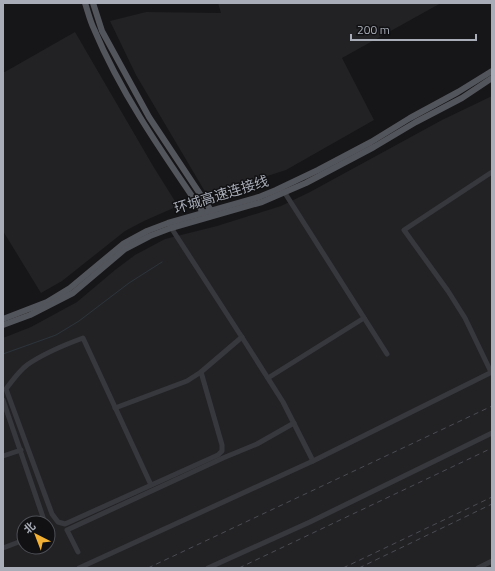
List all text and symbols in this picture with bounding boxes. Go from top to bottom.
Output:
scale bar [351,16,476,42]
text: 200 m [357,20,390,39]
street label: 环城高速连接线 [171,170,271,218]
north arrow [16,515,56,555]
text: 北 [20,518,39,537]

